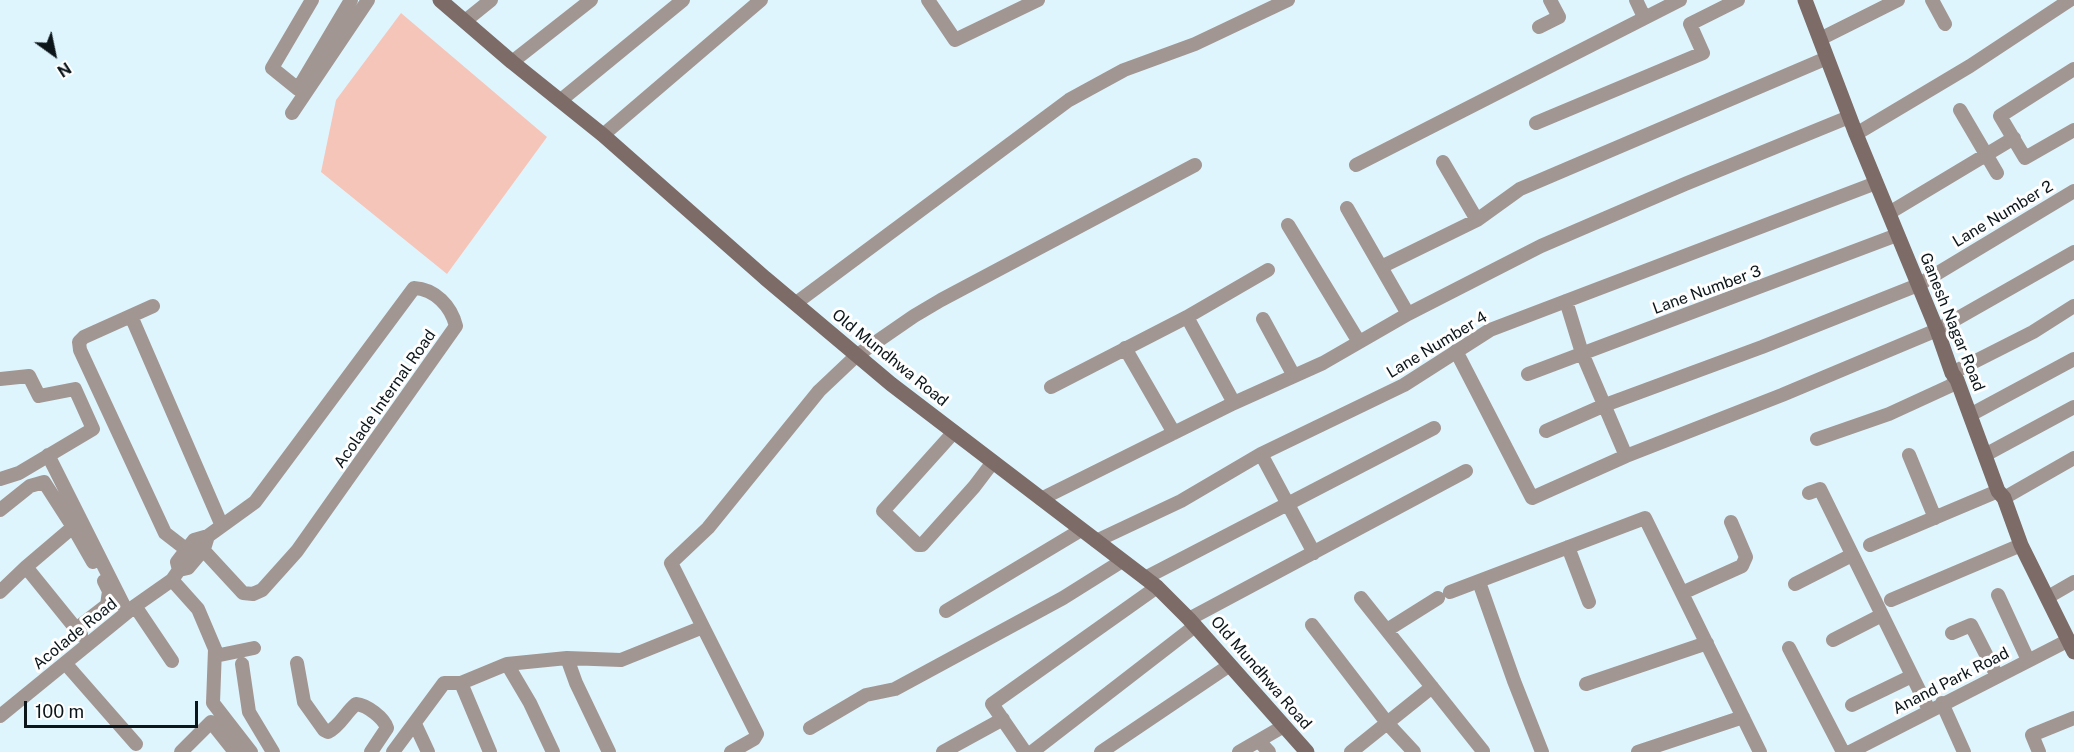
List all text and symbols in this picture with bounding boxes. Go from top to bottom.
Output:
north arrow [24,24,84,84]
text: N [54,58,75,81]
street label: Lane Number 2 [1949,177,2057,251]
street label: Ganesh Nagar Road [1915,250,1989,394]
street label: Lane Number 3 [1650,261,1764,319]
street label: Old Mundhwa Road [828,305,952,411]
street label: Lane Number 4 [1383,307,1491,383]
street label: Acolade Internal Road [330,326,440,472]
street label: Acolade Road [29,594,121,674]
street label: Old Mundhwa Road [1207,612,1315,734]
street label: Anand Park Road [1890,643,2012,719]
scale bar [27,689,201,727]
text: 100 m [35,701,84,722]

